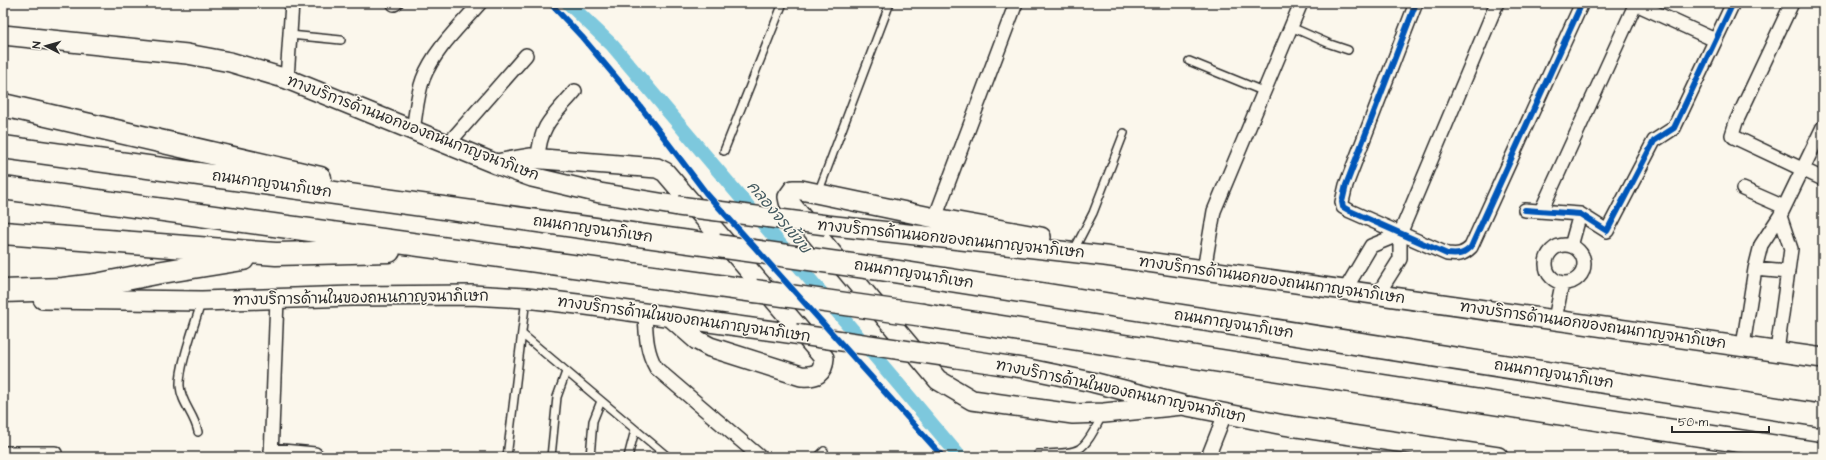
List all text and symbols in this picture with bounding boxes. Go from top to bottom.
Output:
north arrow [26,26,66,66]
text: N [29,41,44,49]
street label: ทางบริการด้านนอกของถนนกาญจนาภิเษก [284,70,542,186]
street label: ถนนกาญจนาภิเษก [211,165,333,203]
water label: คลองจรเข้ขบ [742,176,817,259]
street label: ถนนกาญจนาภิเษก [532,210,654,248]
street label: ทางบริการด้านนอกของถนนกาญจนาภิเษก [816,215,1086,263]
street label: ทางบริการด้านนอกของถนนกาญจนาภิเษก [1137,251,1407,309]
street label: ถนนกาญจนาภิเษก [853,254,975,294]
street label: ทางบริการด้านในของถนนกาญจนาภิเษก [233,285,489,311]
street label: ทางบริการด้านในของถนนกาญจนาภิเษก [556,291,812,347]
street label: ทางบริการด้านนอกของถนนกาญจนาภิเษก [1458,296,1728,354]
street label: ถนนกาญจนาภิเษก [1173,304,1295,344]
street label: ทางบริการด้านในของถนนกาญจนาภิเษก [994,354,1248,428]
street label: ถนนกาญจนาภิเษก [1493,354,1615,394]
scale bar [1672,408,1769,434]
text: 50 m [1678,414,1709,431]

